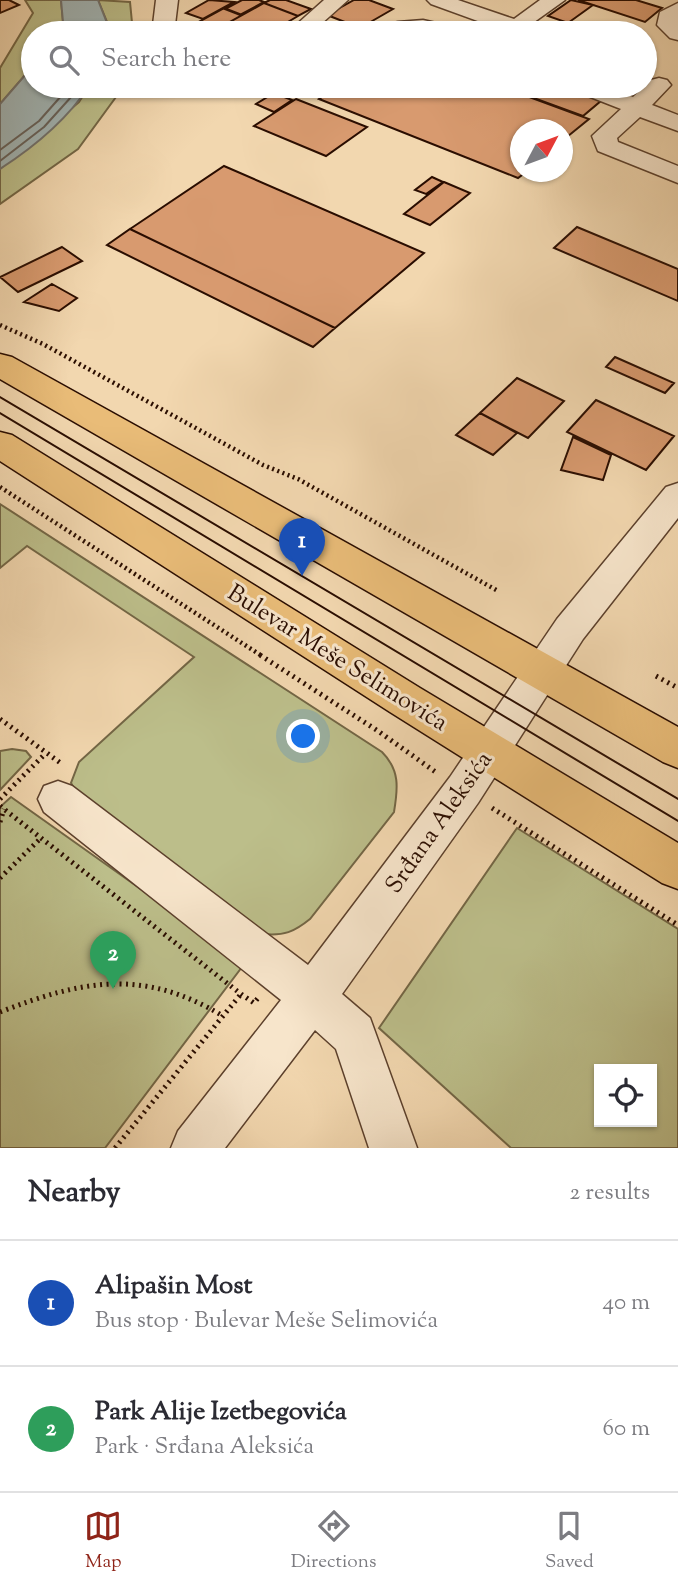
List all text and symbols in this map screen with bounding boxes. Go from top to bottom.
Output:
search box [21,21,657,98]
icon: search [45,41,83,79]
text: Search here [101,41,231,78]
north arrow [510,119,573,182]
pin: 1 [279,518,325,576]
street label: Bulevar Meše Selimovića [220,577,454,740]
your location [286,719,320,753]
street label: Srđana Aleksića [378,745,501,901]
pin: 2 [90,931,136,989]
map controls [594,1064,657,1127]
button: locate [594,1064,657,1127]
text: Nearby [28,1172,120,1215]
text: 2 results [570,1177,650,1210]
text: Alipašin Most [95,1268,252,1305]
text: 1 [47,1287,55,1320]
text: 40 m [603,1287,650,1320]
text: Bus stop · Bulevar Meše Selimovića [95,1305,438,1338]
text: Park Alije Izetbegovića [95,1394,347,1431]
text: 2 [46,1413,56,1446]
text: 60 m [602,1413,650,1446]
text: Park · Srđana Aleksića [95,1431,314,1464]
tab: Map [84,1507,122,1576]
tab: Directions [291,1507,376,1576]
tab: Saved [545,1507,594,1576]

